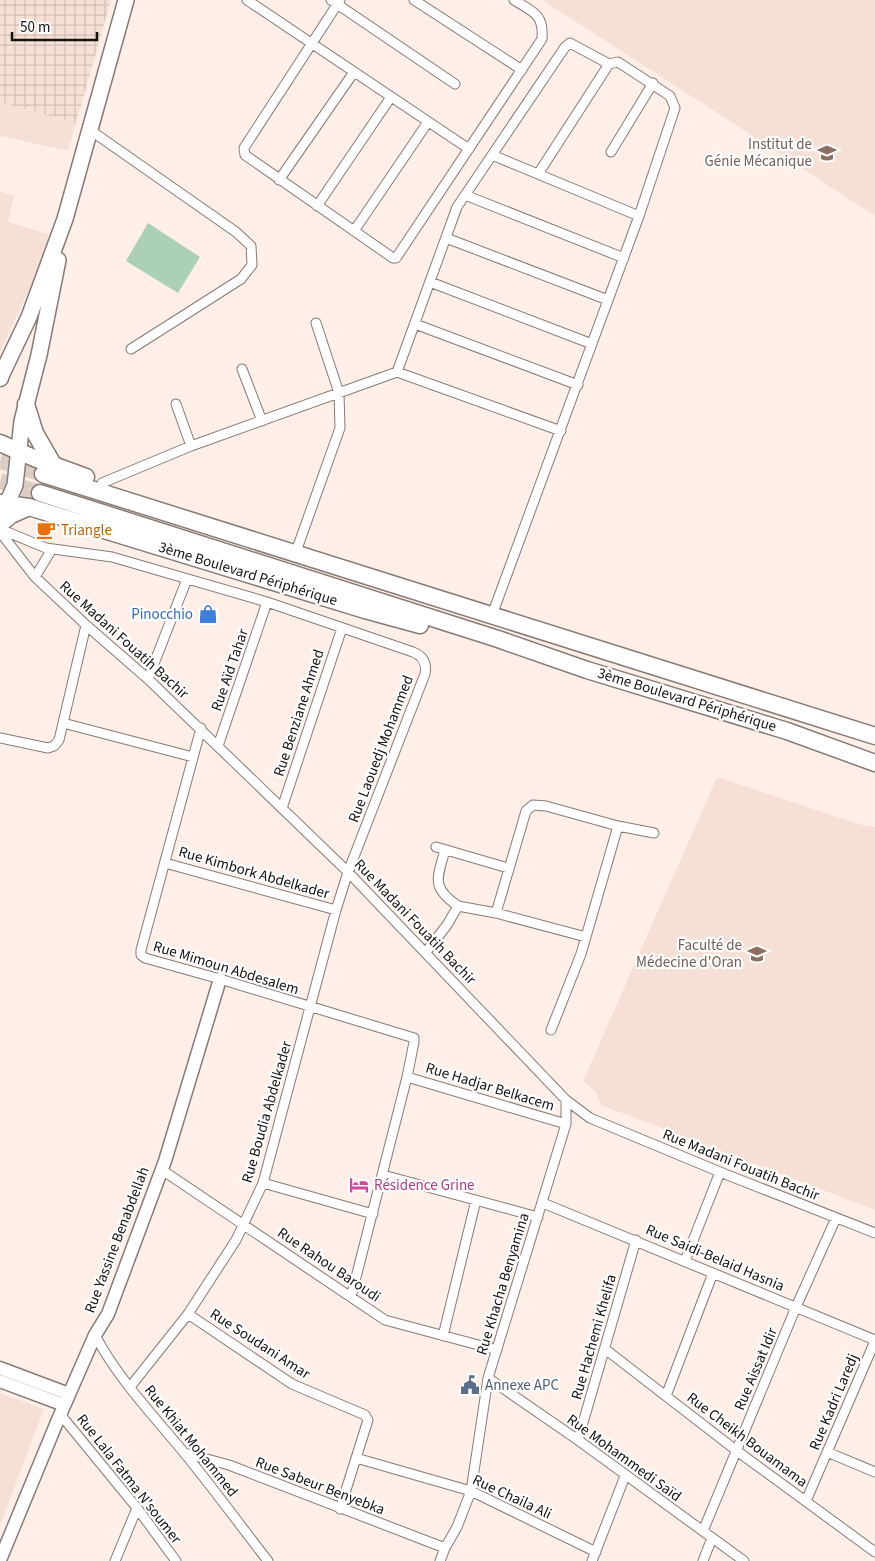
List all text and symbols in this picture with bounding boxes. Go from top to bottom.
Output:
scale bar [12,10,98,42]
text: 50 m [20,17,50,38]
place label: Institut de Génie Mécanique [705,134,812,172]
school or university icon: Institut de Génie Mécanique [816,142,838,164]
cafe icon: Triangle [35,519,57,541]
place label: Triangle [61,520,112,541]
street label: 3ème Boulevard Périphérique [156,537,340,611]
street label: Rue Madani Fouatih Bachir [55,576,194,704]
shop icon: Pinocchio [197,603,219,625]
place label: Pinocchio [131,604,193,625]
street label: Rue Aïd Tahar [206,625,254,714]
street label: Rue Benziane Ahmed [269,647,329,779]
street label: 3ème Boulevard Périphérique [595,663,779,737]
street label: Rue Laouedj Mohammed [343,672,419,826]
street label: Rue Kimbork Abdelkader [176,841,333,905]
street label: Rue Madani Fouatih Bachir [349,854,481,990]
place label: Faculté de Médecine d'Oran [636,935,742,973]
street label: Rue Mimoun Abdesalem [151,936,301,1000]
school or university icon: Faculté de Médecine d'Oran [746,943,768,965]
street label: Rue Boudia Abdelkader [237,1038,298,1185]
street label: Rue Hadjar Belkacem [423,1057,557,1117]
street label: Rue Madani Fouatih Bachir [659,1124,823,1206]
street label: Rue Yassine Benabdellah [79,1164,155,1316]
hotel icon: Résidence Grine [348,1174,370,1196]
place label: Résidence Grine [374,1175,475,1196]
street label: Rue Khacha Benyamina [471,1210,535,1358]
street label: Rue Saidi-Belaid Hasnia [642,1219,788,1297]
street label: Rue Rahou Baroudi [273,1223,385,1307]
street label: Rue Hachemi Khelifa [566,1272,622,1402]
street label: Rue Soudani Amar [206,1304,315,1385]
street label: Rue Aissat Idir [729,1324,783,1414]
street label: Rue Kadri Laredj [804,1350,864,1454]
public building icon: Annexe APC [459,1374,481,1396]
place label: Annexe APC [485,1375,559,1396]
street label: Rue Khiat Mohammed [139,1381,243,1501]
street label: Rue Cheikh Bouamama [682,1388,812,1492]
street label: Rue Mohammedi Saïd [562,1409,686,1507]
street label: Rue Lala Fatma N'soumer [72,1410,187,1549]
street label: Rue Sabeur Benyebka [252,1452,388,1520]
street label: Rue Chaila Ali [469,1469,555,1525]

